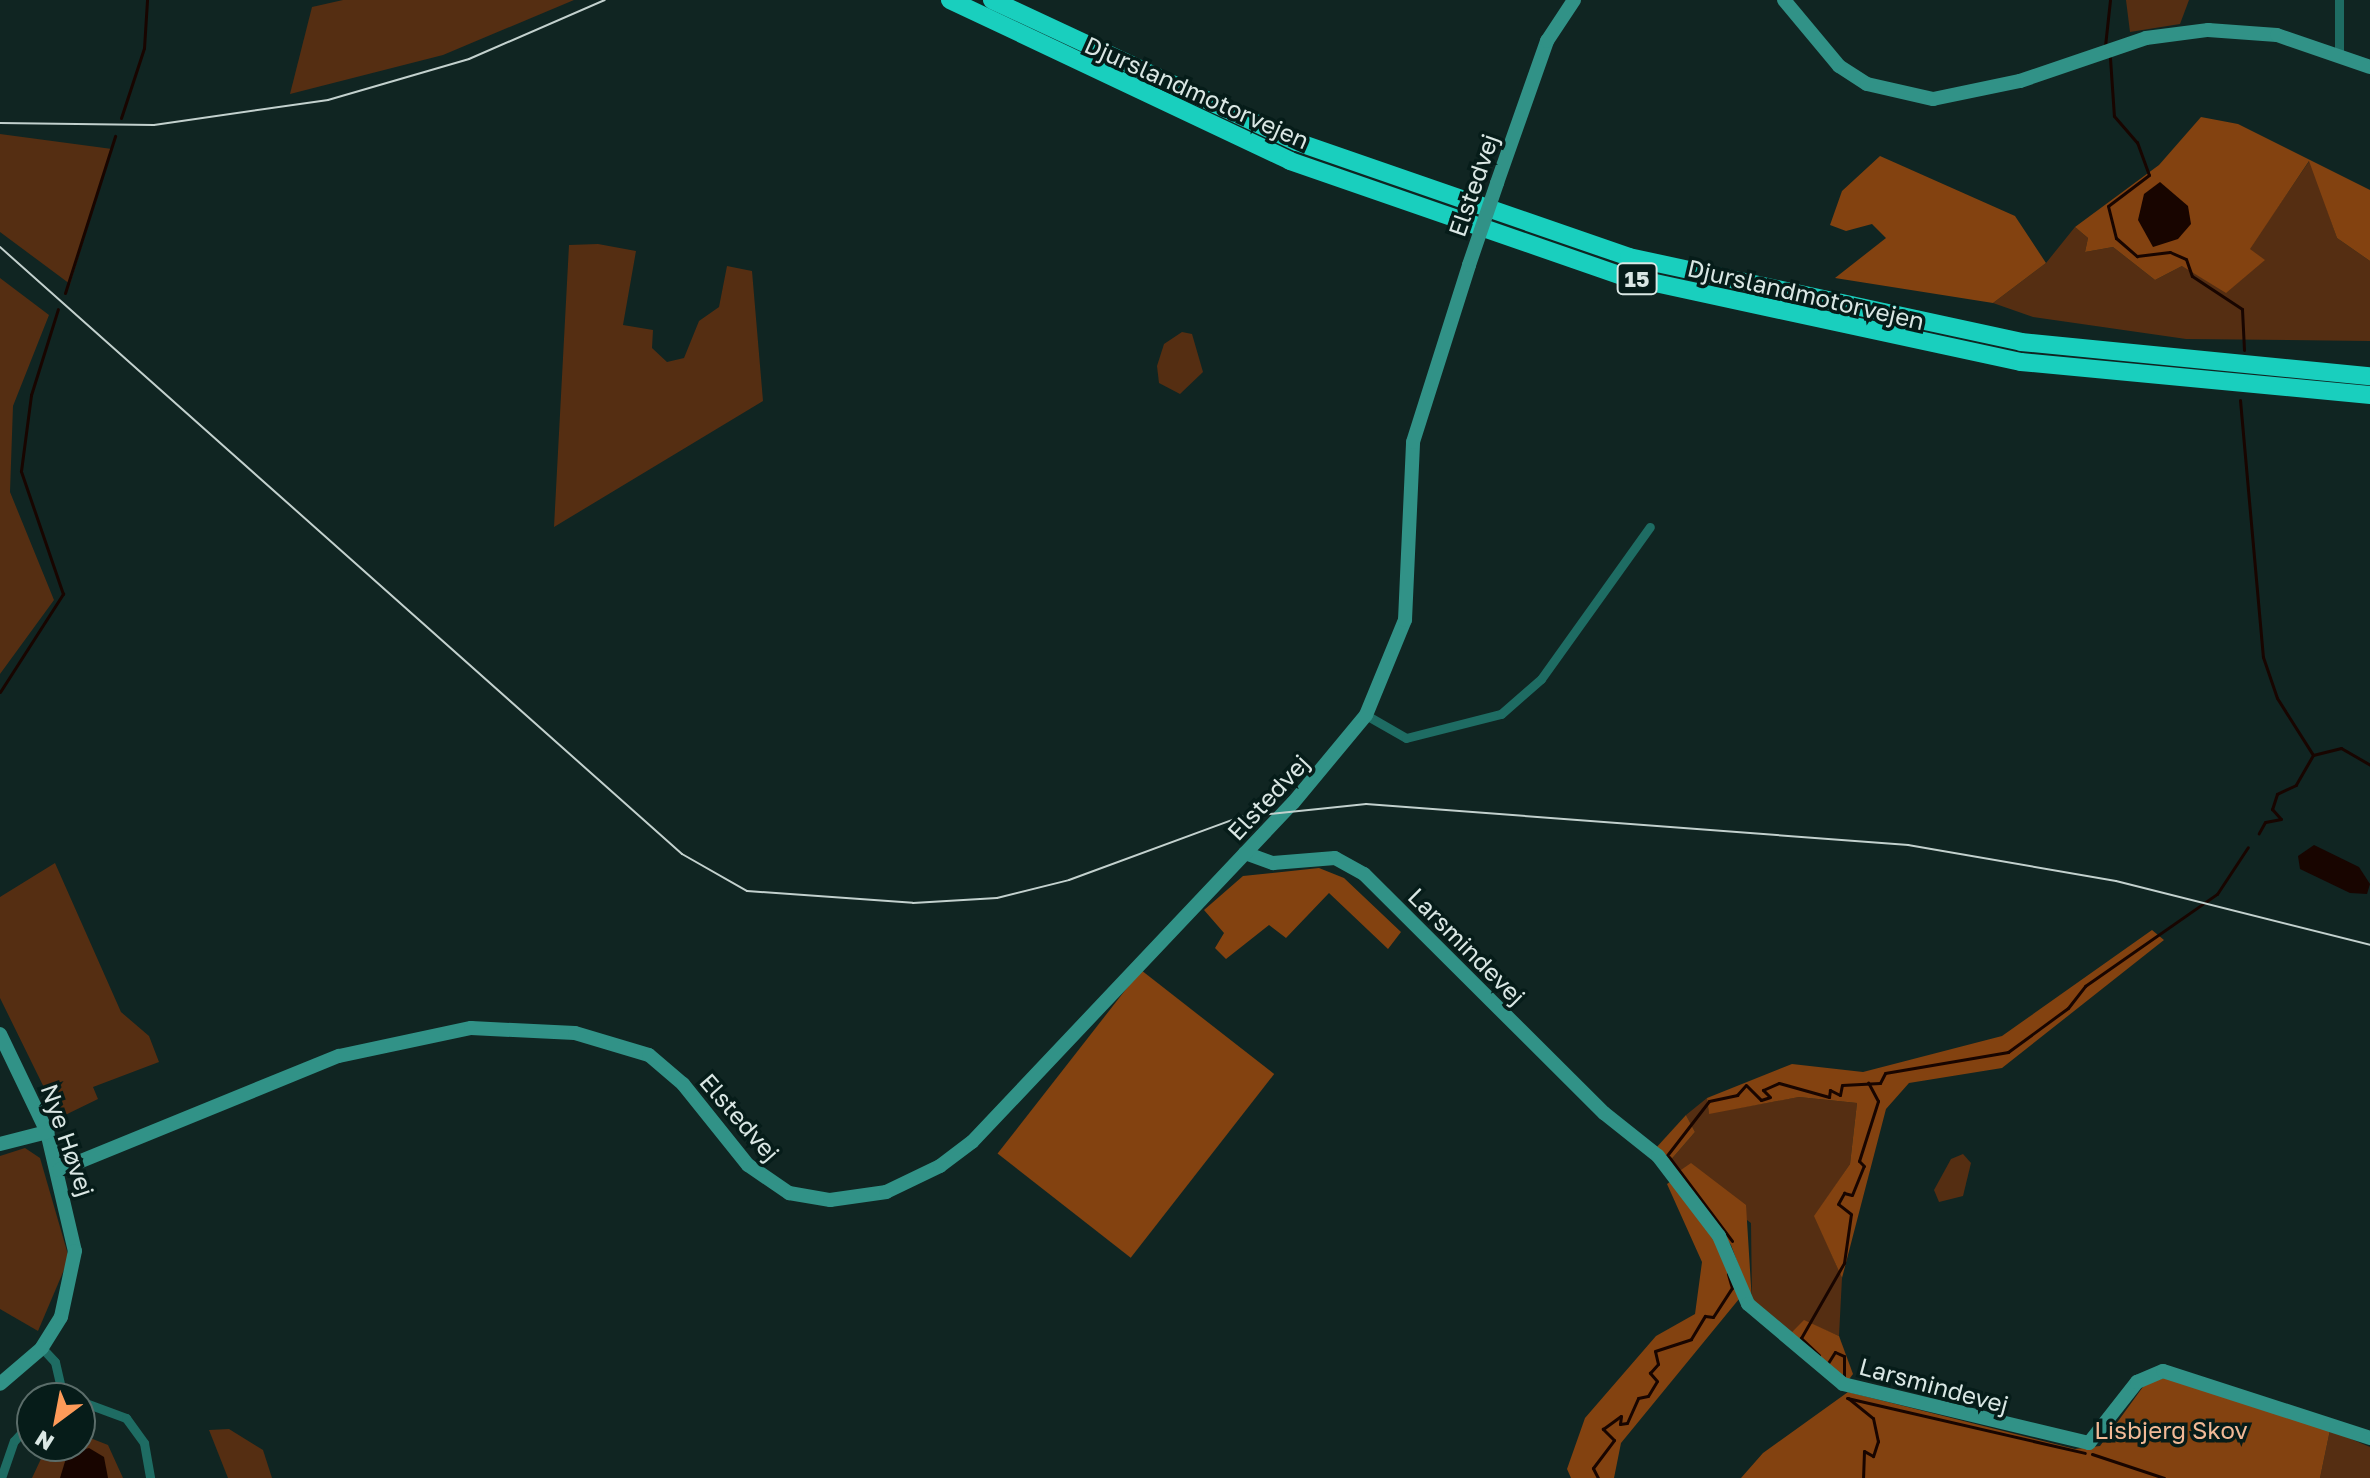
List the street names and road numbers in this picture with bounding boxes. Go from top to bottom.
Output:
street label: Djurslandmotorvejen [1080,30,1314,154]
street label: Elstedvej [1442,130,1504,240]
street label: Djurslandmotorvejen [1685,253,1927,335]
road number: 15 [1615,261,1659,297]
street label: Elstedvej [1221,748,1315,846]
street label: Larsmindevej [1403,882,1531,1010]
street label: Elstedvej [694,1067,786,1167]
street label: Nye Høvej [35,1080,101,1200]
street label: Larsmindevej [1856,1351,2012,1419]

